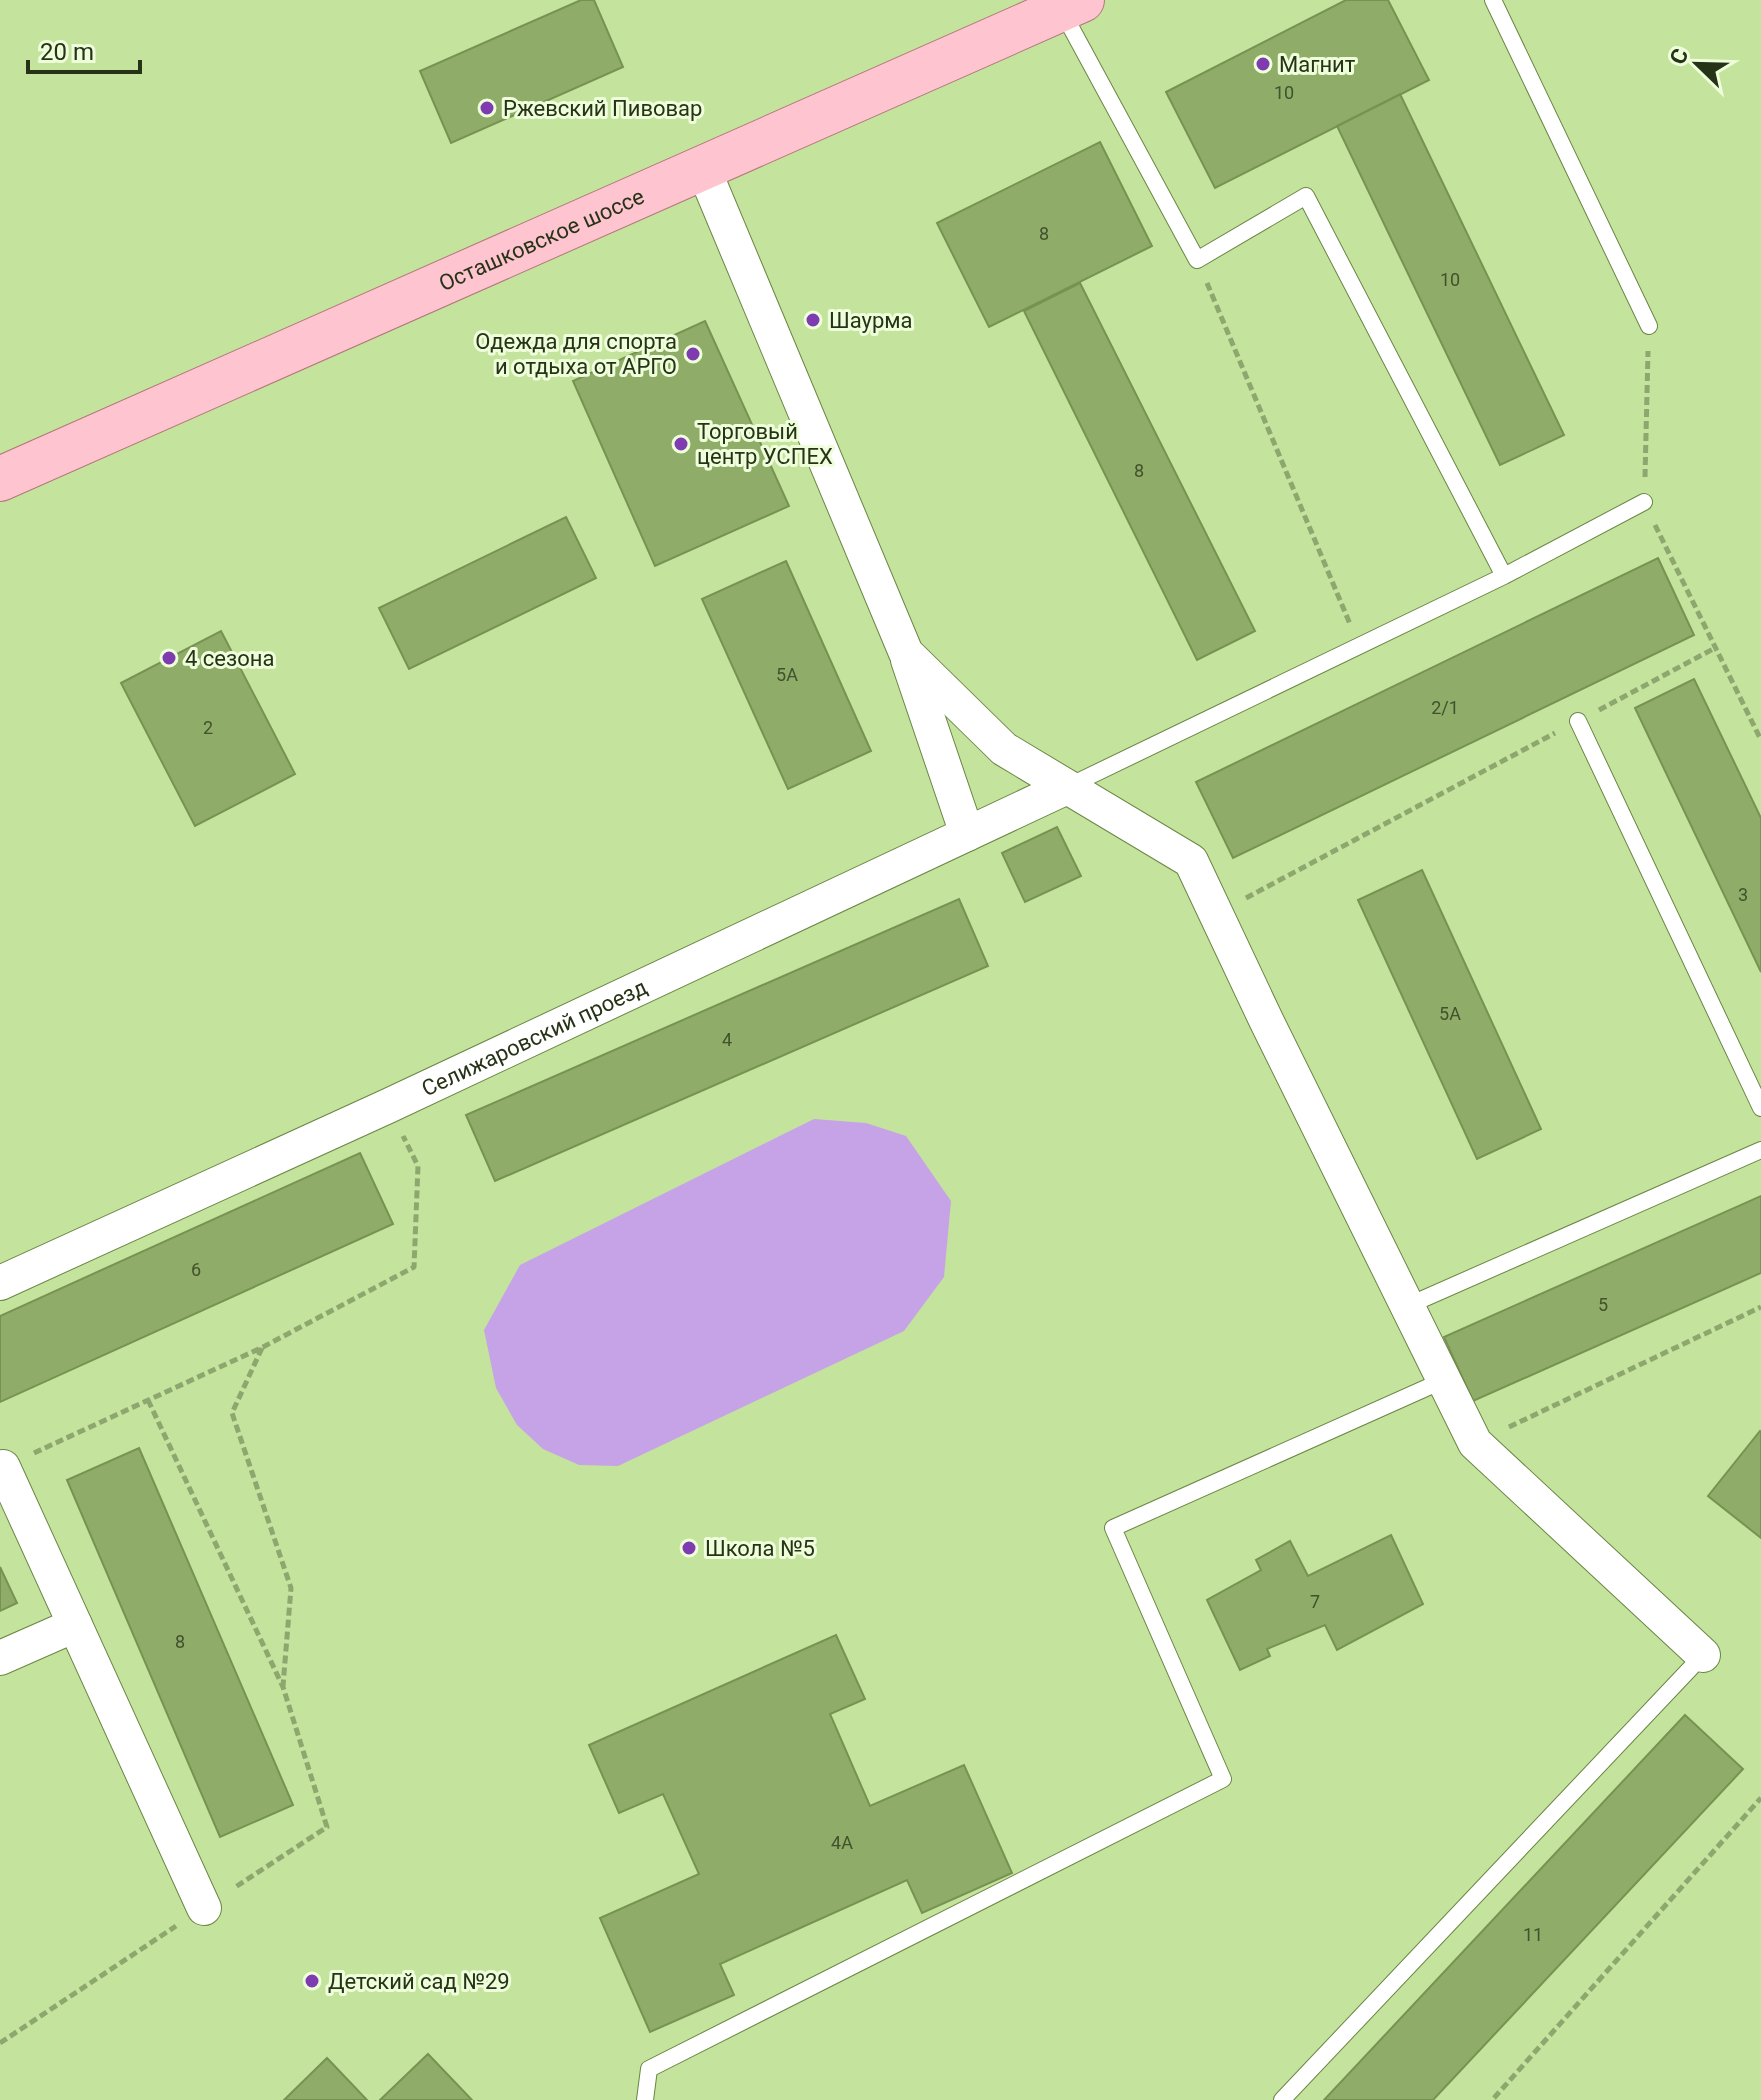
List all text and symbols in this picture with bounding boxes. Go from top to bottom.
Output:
scale bar [28,24,140,74]
north arrow [1657,24,1737,104]
text: 20 m [40,38,94,66]
text: С [1665,45,1693,68]
place label: Магнит [1279,52,1356,77]
marker: Магнит [1254,55,1272,73]
house number: 10 [1274,82,1294,103]
place label: Ржевский Пивовар [503,96,702,121]
marker: Ржевский Пивовар [478,99,496,117]
street label: Осташковское шоссе [435,184,648,296]
house number: 8 [1039,223,1049,244]
house number: 10 [1440,269,1460,290]
place label: Шаурма [829,308,913,333]
marker: Шаурма [804,311,822,329]
place label: Одежда для спорта и отдыха от АРГО [475,329,677,379]
marker: Одежда для спорта и отдыха от АРГО [684,345,702,363]
place label: Торговый центр УСПЕХ [697,419,833,469]
marker: Торговый центр УСПЕХ [672,435,690,453]
house number: 8 [1134,460,1144,481]
place label: 4 сезона [185,646,274,671]
marker: 4 сезона [160,649,178,667]
house number: 5А [776,664,798,685]
house number: 2/1 [1431,697,1459,718]
house number: 2 [203,717,213,738]
house number: 3 [1738,884,1748,905]
street label: Селижаровский проезд [418,974,651,1101]
house number: 5А [1439,1003,1461,1024]
house number: 4 [722,1029,732,1050]
house number: 6 [191,1259,201,1280]
house number: 5 [1598,1294,1608,1315]
place label: Школа №5 [705,1536,815,1561]
marker: Школа №5 [680,1539,698,1557]
house number: 7 [1310,1591,1320,1612]
house number: 8 [175,1631,185,1652]
house number: 4А [831,1832,853,1853]
house number: 11 [1523,1924,1543,1945]
place label: Детский сад №29 [328,1969,510,1994]
marker: Детский сад №29 [303,1972,321,1990]

